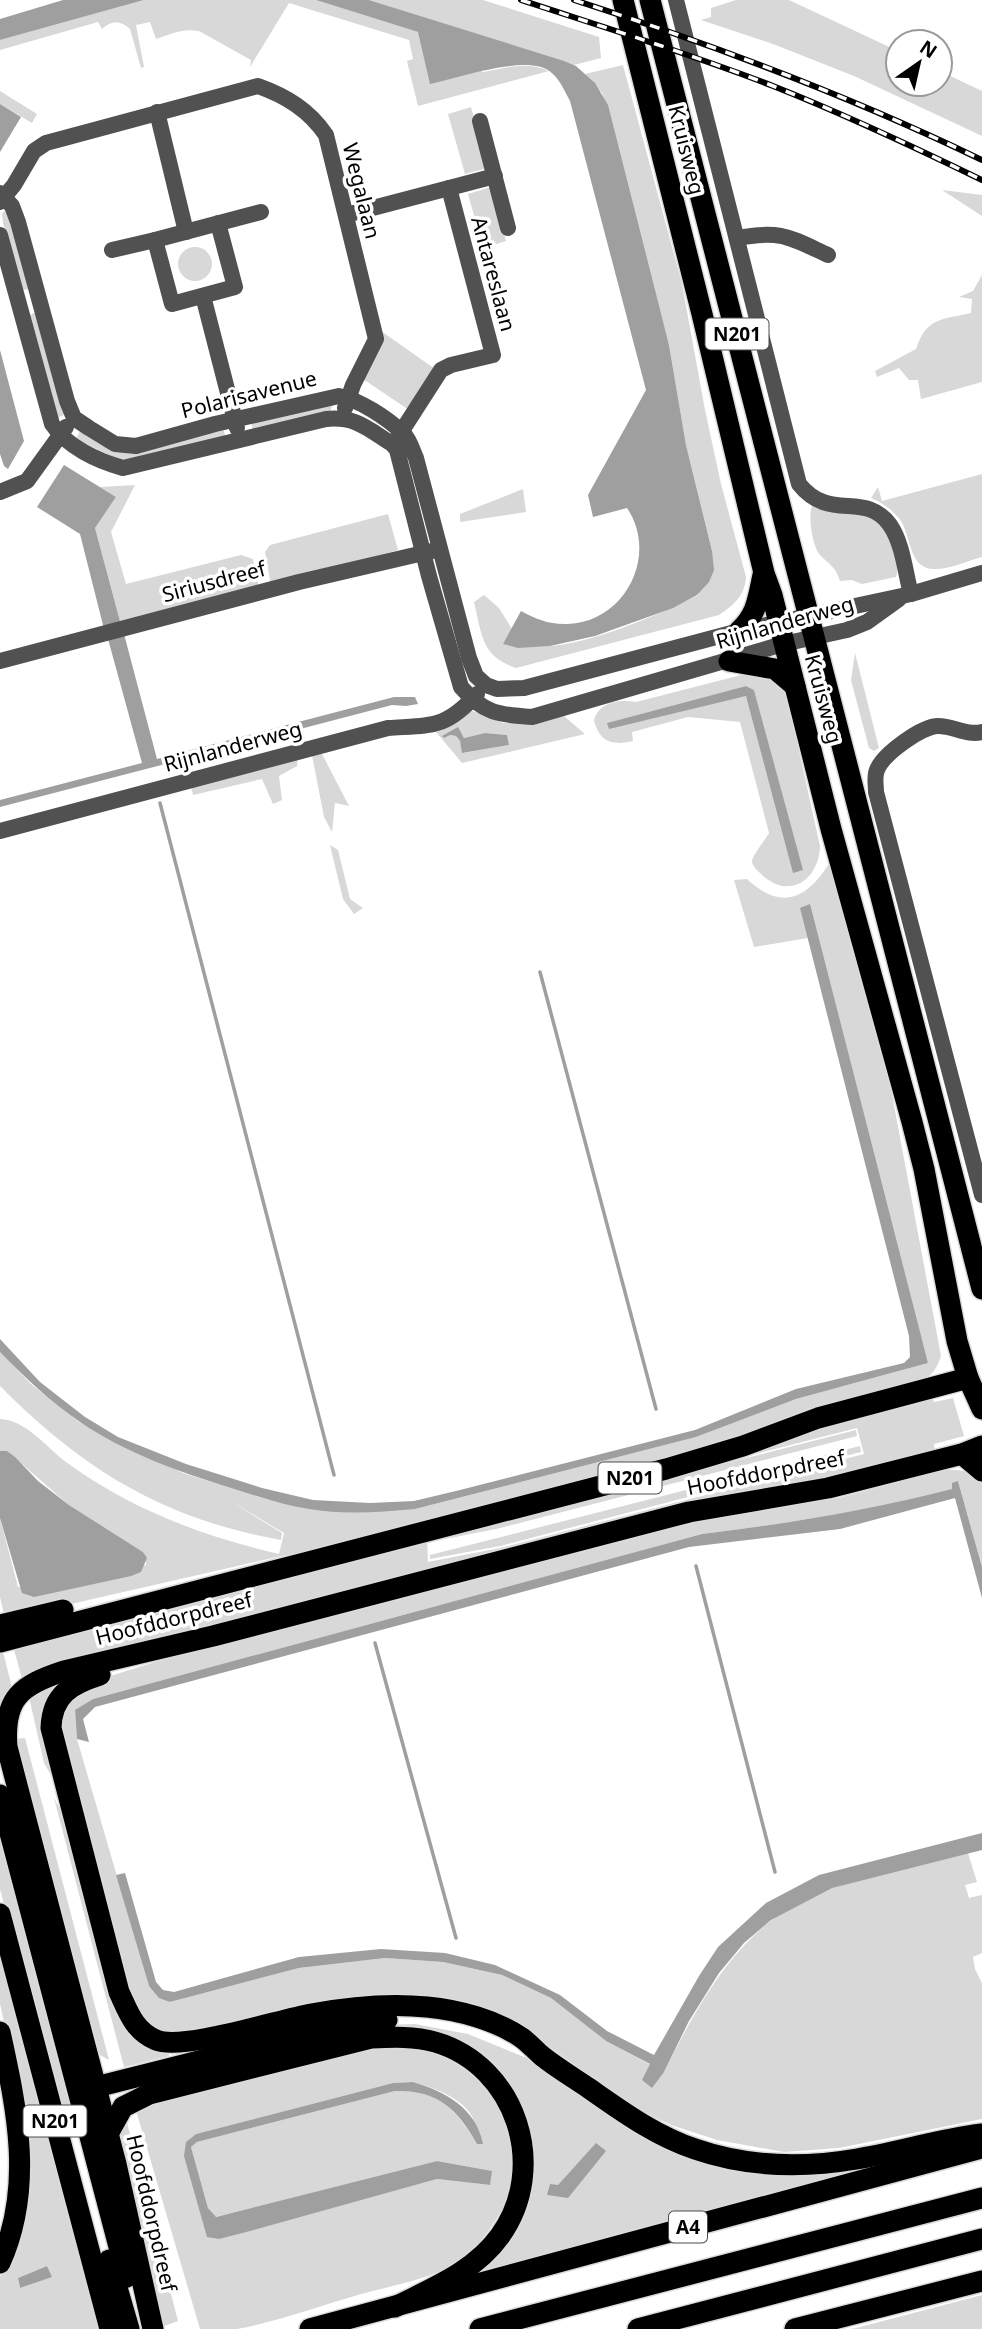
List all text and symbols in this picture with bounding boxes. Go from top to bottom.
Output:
north arrow [884,28,954,98]
text: N [915,34,942,64]
street label: Kruisweg [662,102,712,197]
street label: Wegalaan [337,140,387,241]
street label: Antareslaan [465,213,523,334]
road number: N201 [706,318,768,350]
street label: Polarisavenue [178,364,320,424]
street label: Siriusdreef [159,553,270,608]
street label: Rijnlanderweg [713,589,857,655]
street label: Kruisweg [799,651,849,747]
street label: Rijnlanderweg [161,714,305,778]
street label: Hoofddorpdreef [684,1443,849,1501]
road number: N201 [598,1462,662,1494]
street label: Hoofddorpdreef [93,1585,257,1651]
road number: N201 [23,2106,86,2136]
street label: Hoofddorpdreef [120,2131,184,2296]
road number: A4 [669,2212,707,2242]

